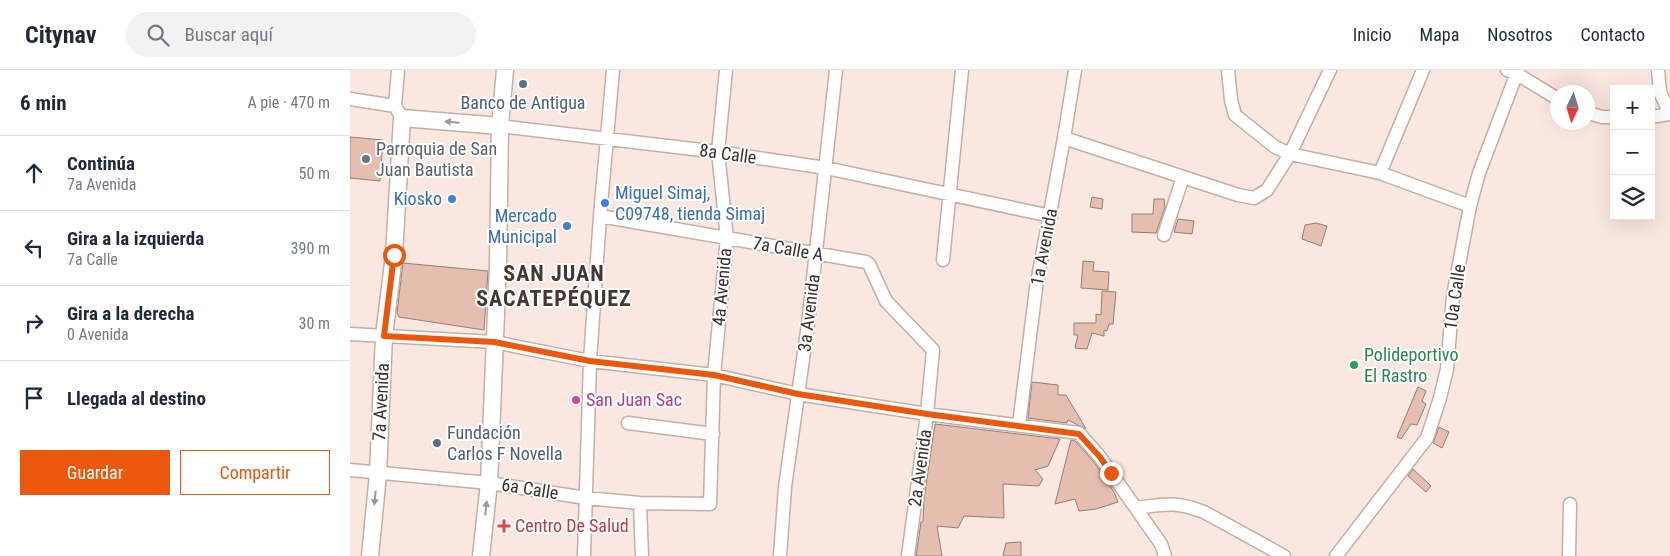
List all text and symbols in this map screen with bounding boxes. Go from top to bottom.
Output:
search box [126,12,476,57]
text: Citynav [25,21,96,49]
icon: search [144,21,172,49]
text: Buscar aquí [184,23,273,46]
text: Inicio [1353,24,1392,45]
text: Mapa [1420,24,1459,45]
text: Nosotros [1487,24,1553,45]
text: Contacto [1581,24,1645,45]
marker: Banco de Antigua [517,78,529,90]
north arrow [1550,85,1595,130]
map controls [1610,85,1655,220]
button: + [1610,85,1655,130]
text: 6 min [20,91,67,115]
place label: Banco de Antigua [461,92,585,113]
text: A pie · 470 m [247,93,330,112]
one-way arrow [443,117,459,125]
button: − [1610,130,1655,175]
place label: Parroquia de San Juan Bautista [376,138,497,180]
street label: 8a Calle [698,139,758,168]
text: Continúa [67,152,135,175]
marker: Parroquia de San Juan Bautista [360,153,372,165]
icon: ahead [20,159,48,187]
text: 50 m [298,164,330,183]
text: 7a Avenida [67,175,136,194]
button: layers [1610,175,1655,220]
place label: Miguel Simaj, C09748, tienda Simaj [615,182,765,224]
place label: Kiosko [394,188,442,209]
marker: Kiosko [446,193,458,205]
marker: Miguel Simaj, C09748, tienda Simaj [599,197,611,209]
place label: Mercado Municipal [488,205,557,247]
street label: 1a Avenida [1026,207,1061,287]
marker: Mercado Municipal [561,220,573,232]
text: Gira a la izquierda [67,227,204,250]
street label: 7a Calle A [751,232,826,265]
icon: left [20,234,48,262]
text: 390 m [291,239,330,258]
route start [383,244,406,267]
street label: 4a Avenida [708,247,735,327]
text: 7a Calle [67,250,118,269]
district label: SAN JUAN SACATEPÉQUEZ [476,261,632,311]
street label: 10a Calle [1440,263,1469,331]
street label: 3a Avenida [793,273,824,353]
text: Gira a la derecha [67,302,194,325]
icon: right [20,309,48,337]
text: 30 m [298,314,330,333]
text: 0 Avenida [67,325,129,344]
place label: Polideportivo El Rastro [1364,344,1458,386]
marker: Polideportivo El Rastro [1348,359,1360,371]
street label: 7a Avenida [368,362,393,441]
icon: arrive [20,384,48,412]
text: Llegada al destino [67,387,206,410]
place label: San Juan Sac [586,389,682,410]
marker: San Juan Sac [570,394,582,406]
place label: Fundación Carlos F Novella [447,422,563,464]
street label: 2a Avenida [904,428,935,508]
marker: Fundación Carlos F Novella [431,437,443,449]
button: Guardar [20,450,170,495]
button: Compartir [180,450,330,495]
route end [1100,462,1123,485]
street label: 6a Calle [500,474,560,503]
one-way arrow [371,490,379,506]
one-way arrow [482,499,490,515]
place label: Centro De Salud [515,515,629,536]
marker: Centro De Salud [497,519,511,533]

